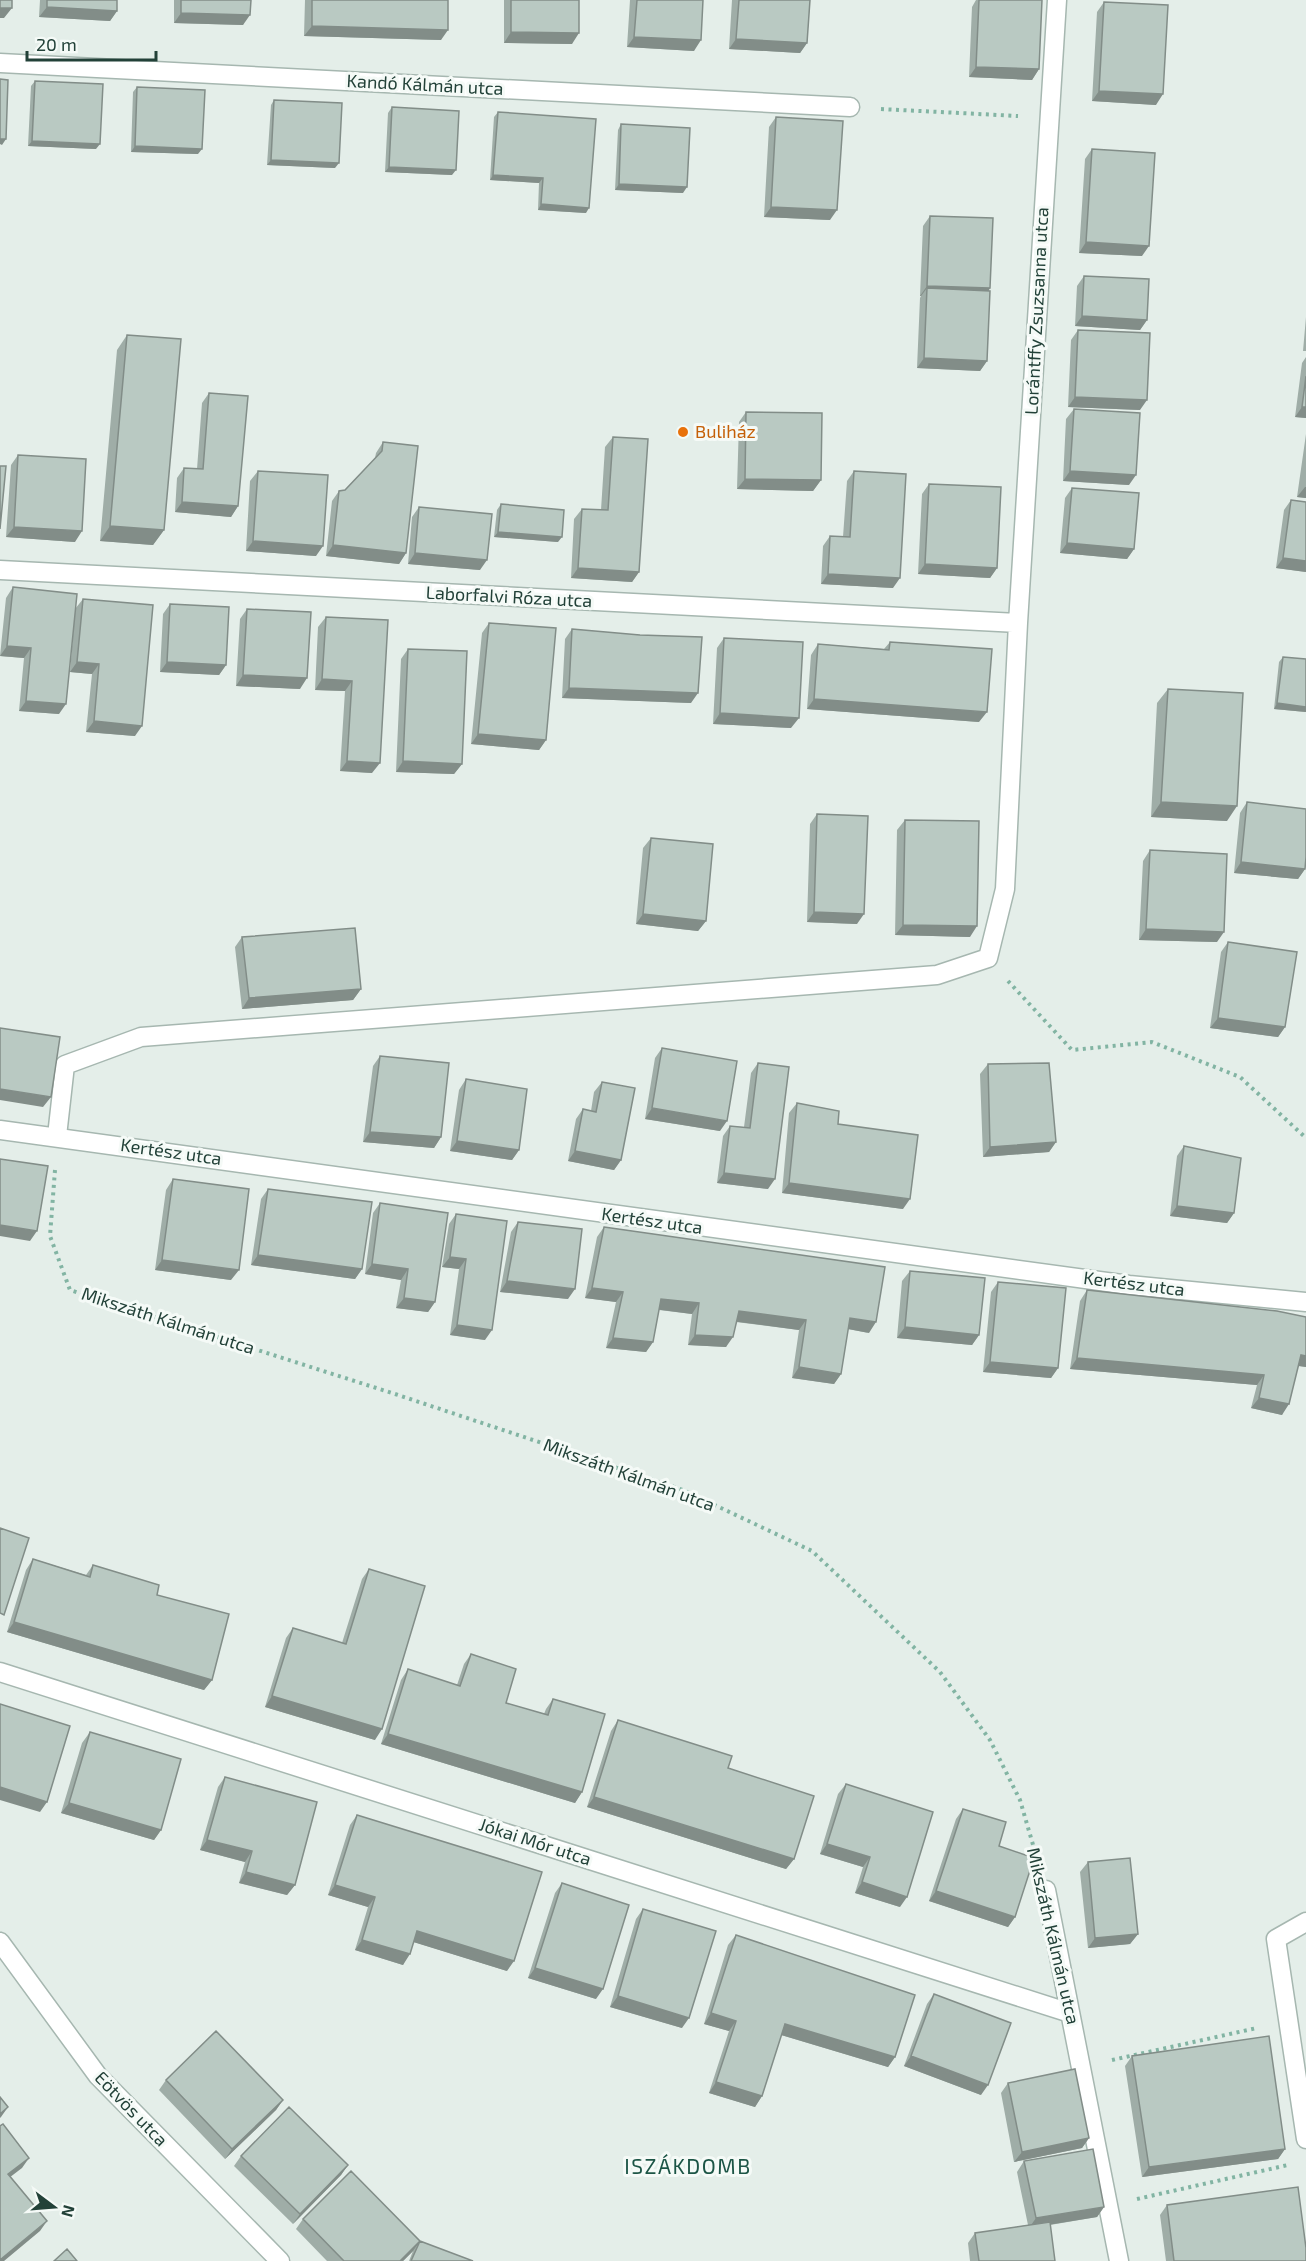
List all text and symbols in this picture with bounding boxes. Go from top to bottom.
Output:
scale bar [27,24,156,62]
text: 20 m [36,33,77,55]
street label: Kandó Kálmán utca [346,69,504,99]
street label: Lorántffy Zsuzsanna utca [1020,206,1052,415]
place label: Buliház [695,420,756,442]
marker: Buliház [676,425,690,439]
street label: Laborfalvi Róza utca [425,581,593,611]
street label: Kertész utca [119,1133,223,1169]
street label: Kertész utca [600,1202,704,1238]
street label: Kertész utca [1082,1266,1186,1300]
street label: Mikszáth Kálmán utca [79,1282,258,1358]
street label: Mikszáth Kálmán utca [541,1433,718,1515]
street label: Jókai Mór utca [476,1813,594,1870]
street label: Mikszáth Kálmán utca [1023,1845,1085,2026]
street label: Eötvös utca [91,2066,173,2150]
district label: ISZÁKDOMB [624,2153,752,2178]
north arrow [24,2177,84,2237]
text: N [58,2203,80,2219]

